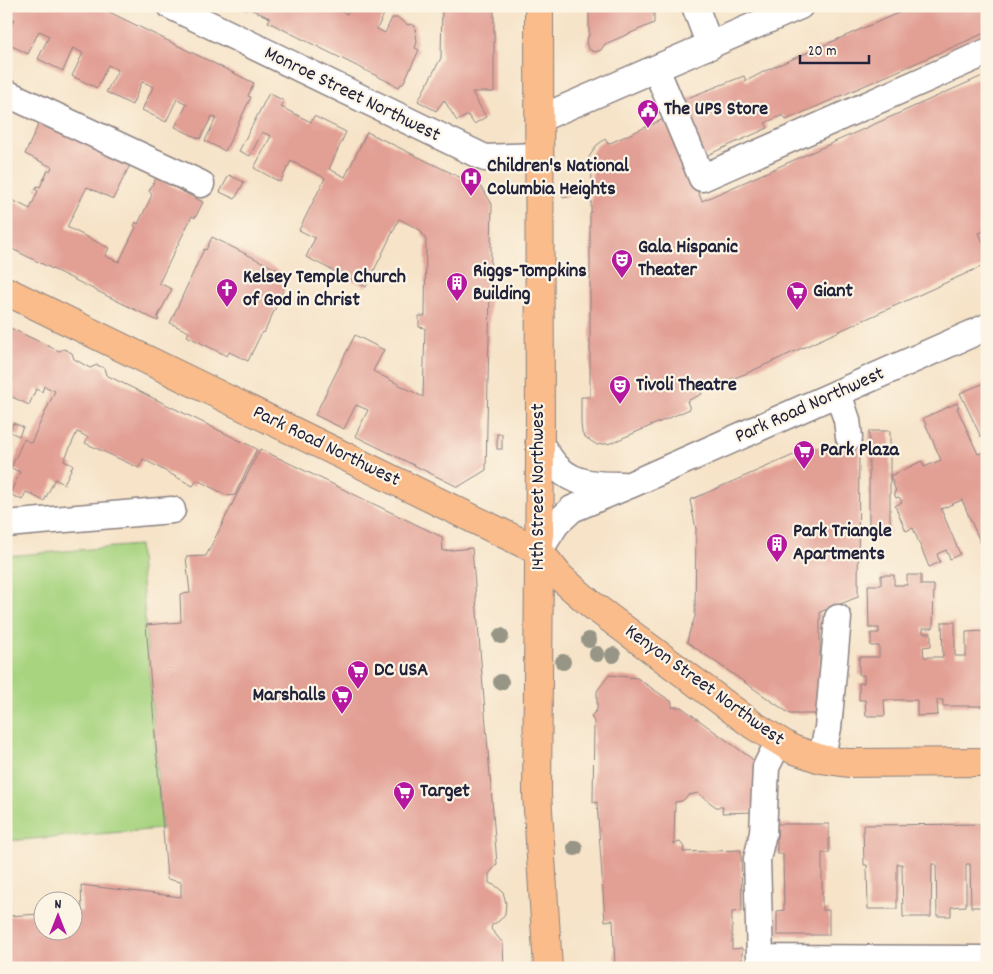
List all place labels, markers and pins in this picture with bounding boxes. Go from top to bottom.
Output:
place label: The UPS Store [664,96,768,124]
public building icon: The UPS Store [636,98,660,129]
place label: Children's National Columbia Heights [487,153,629,204]
hospital icon: Children's National Columbia Heights [459,166,483,197]
place label: Gala Hispanic Theater [638,234,738,285]
theatre icon: Gala Hispanic Theater [610,248,634,279]
place label: Riggs-Tompkins Building [473,258,587,309]
place label: Kelsey Temple Church of God in Christ [243,264,406,315]
building icon: Riggs-Tompkins Building [445,271,469,302]
church icon: Kelsey Temple Church of God in Christ [215,277,239,308]
place label: Giant [813,278,853,306]
supermarket icon: Giant [785,280,809,311]
place label: Tivoli Theatre [636,372,737,400]
theatre icon: Tivoli Theatre [608,374,632,405]
place label: Park Plaza [820,437,899,465]
supermarket icon: Park Plaza [792,439,816,470]
place label: Park Triangle Apartments [793,518,892,569]
building icon: Park Triangle Apartments [765,532,789,563]
place label: DC USA [374,657,428,685]
supermarket icon: DC USA [346,659,370,690]
place label: Marshalls [253,682,326,710]
supermarket icon: Marshalls [330,684,354,715]
place label: Target [420,778,470,806]
supermarket icon: Target [392,780,416,811]

